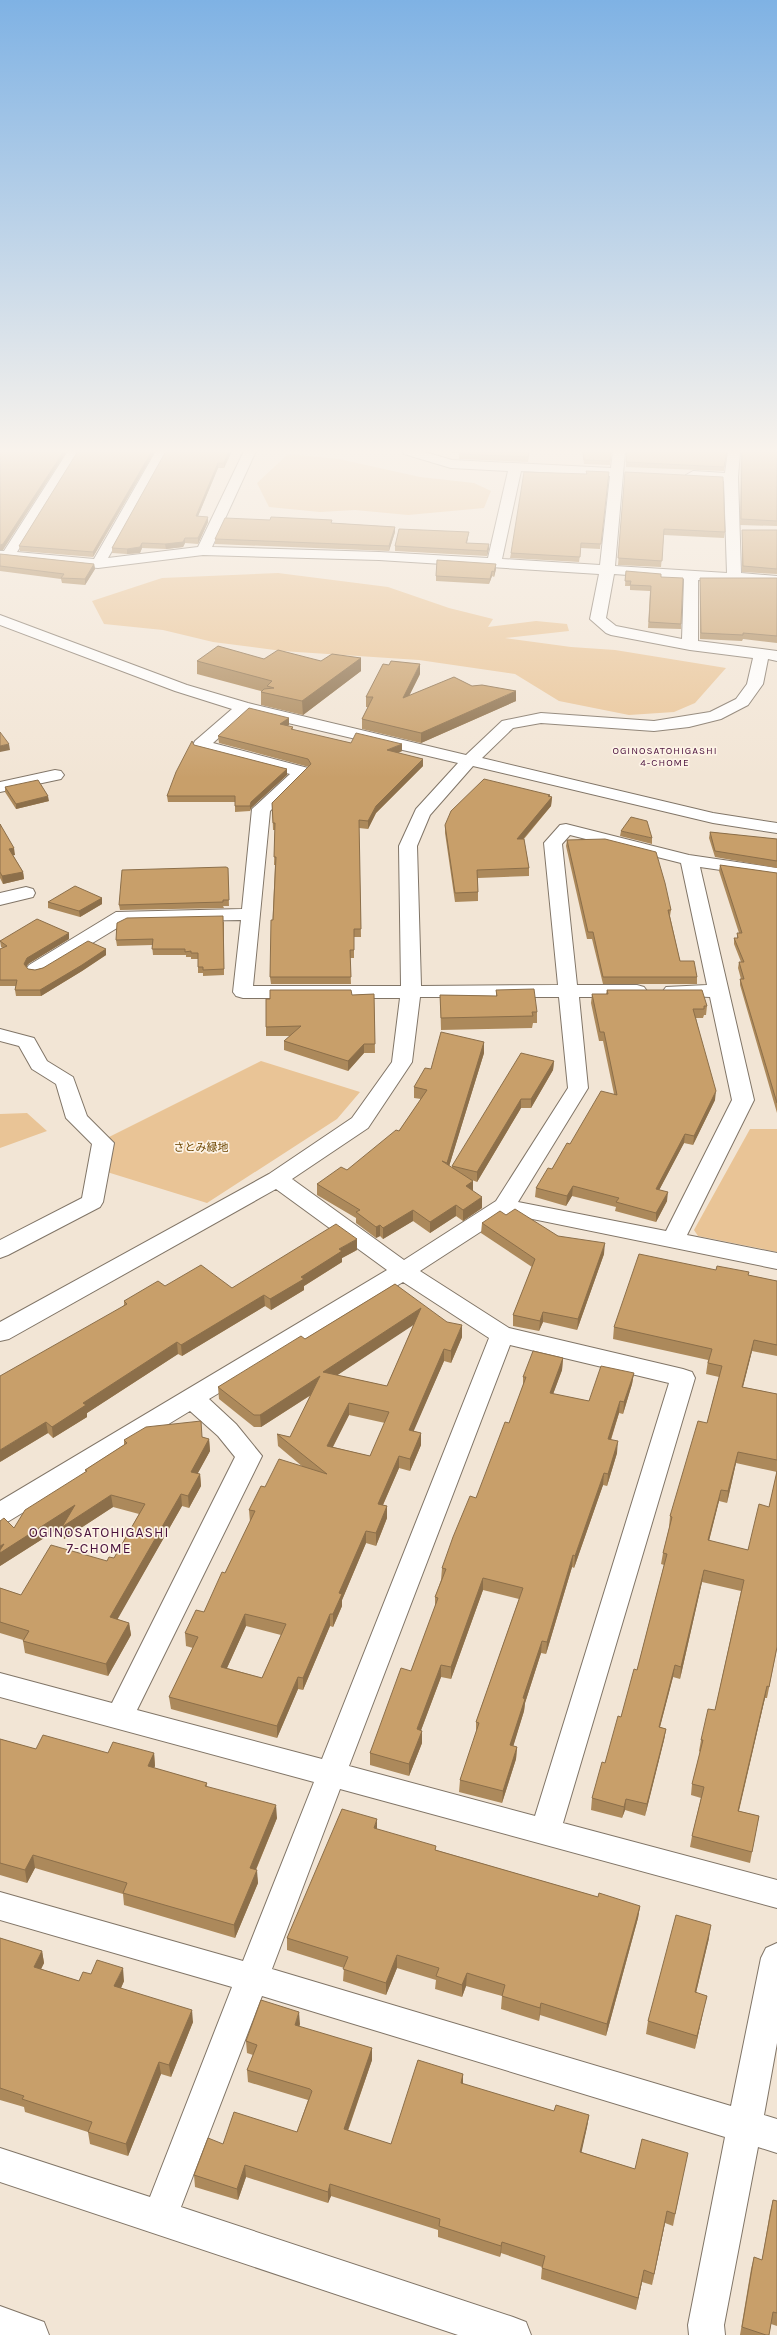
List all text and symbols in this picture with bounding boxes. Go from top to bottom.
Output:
district label: OGINOSATOHIGASHI 4-CHOME [612,745,718,769]
park label: さとみ緑地 [174,1141,229,1154]
district label: OGINOSATOHIGASHI 7-CHOME [29,1524,169,1557]

